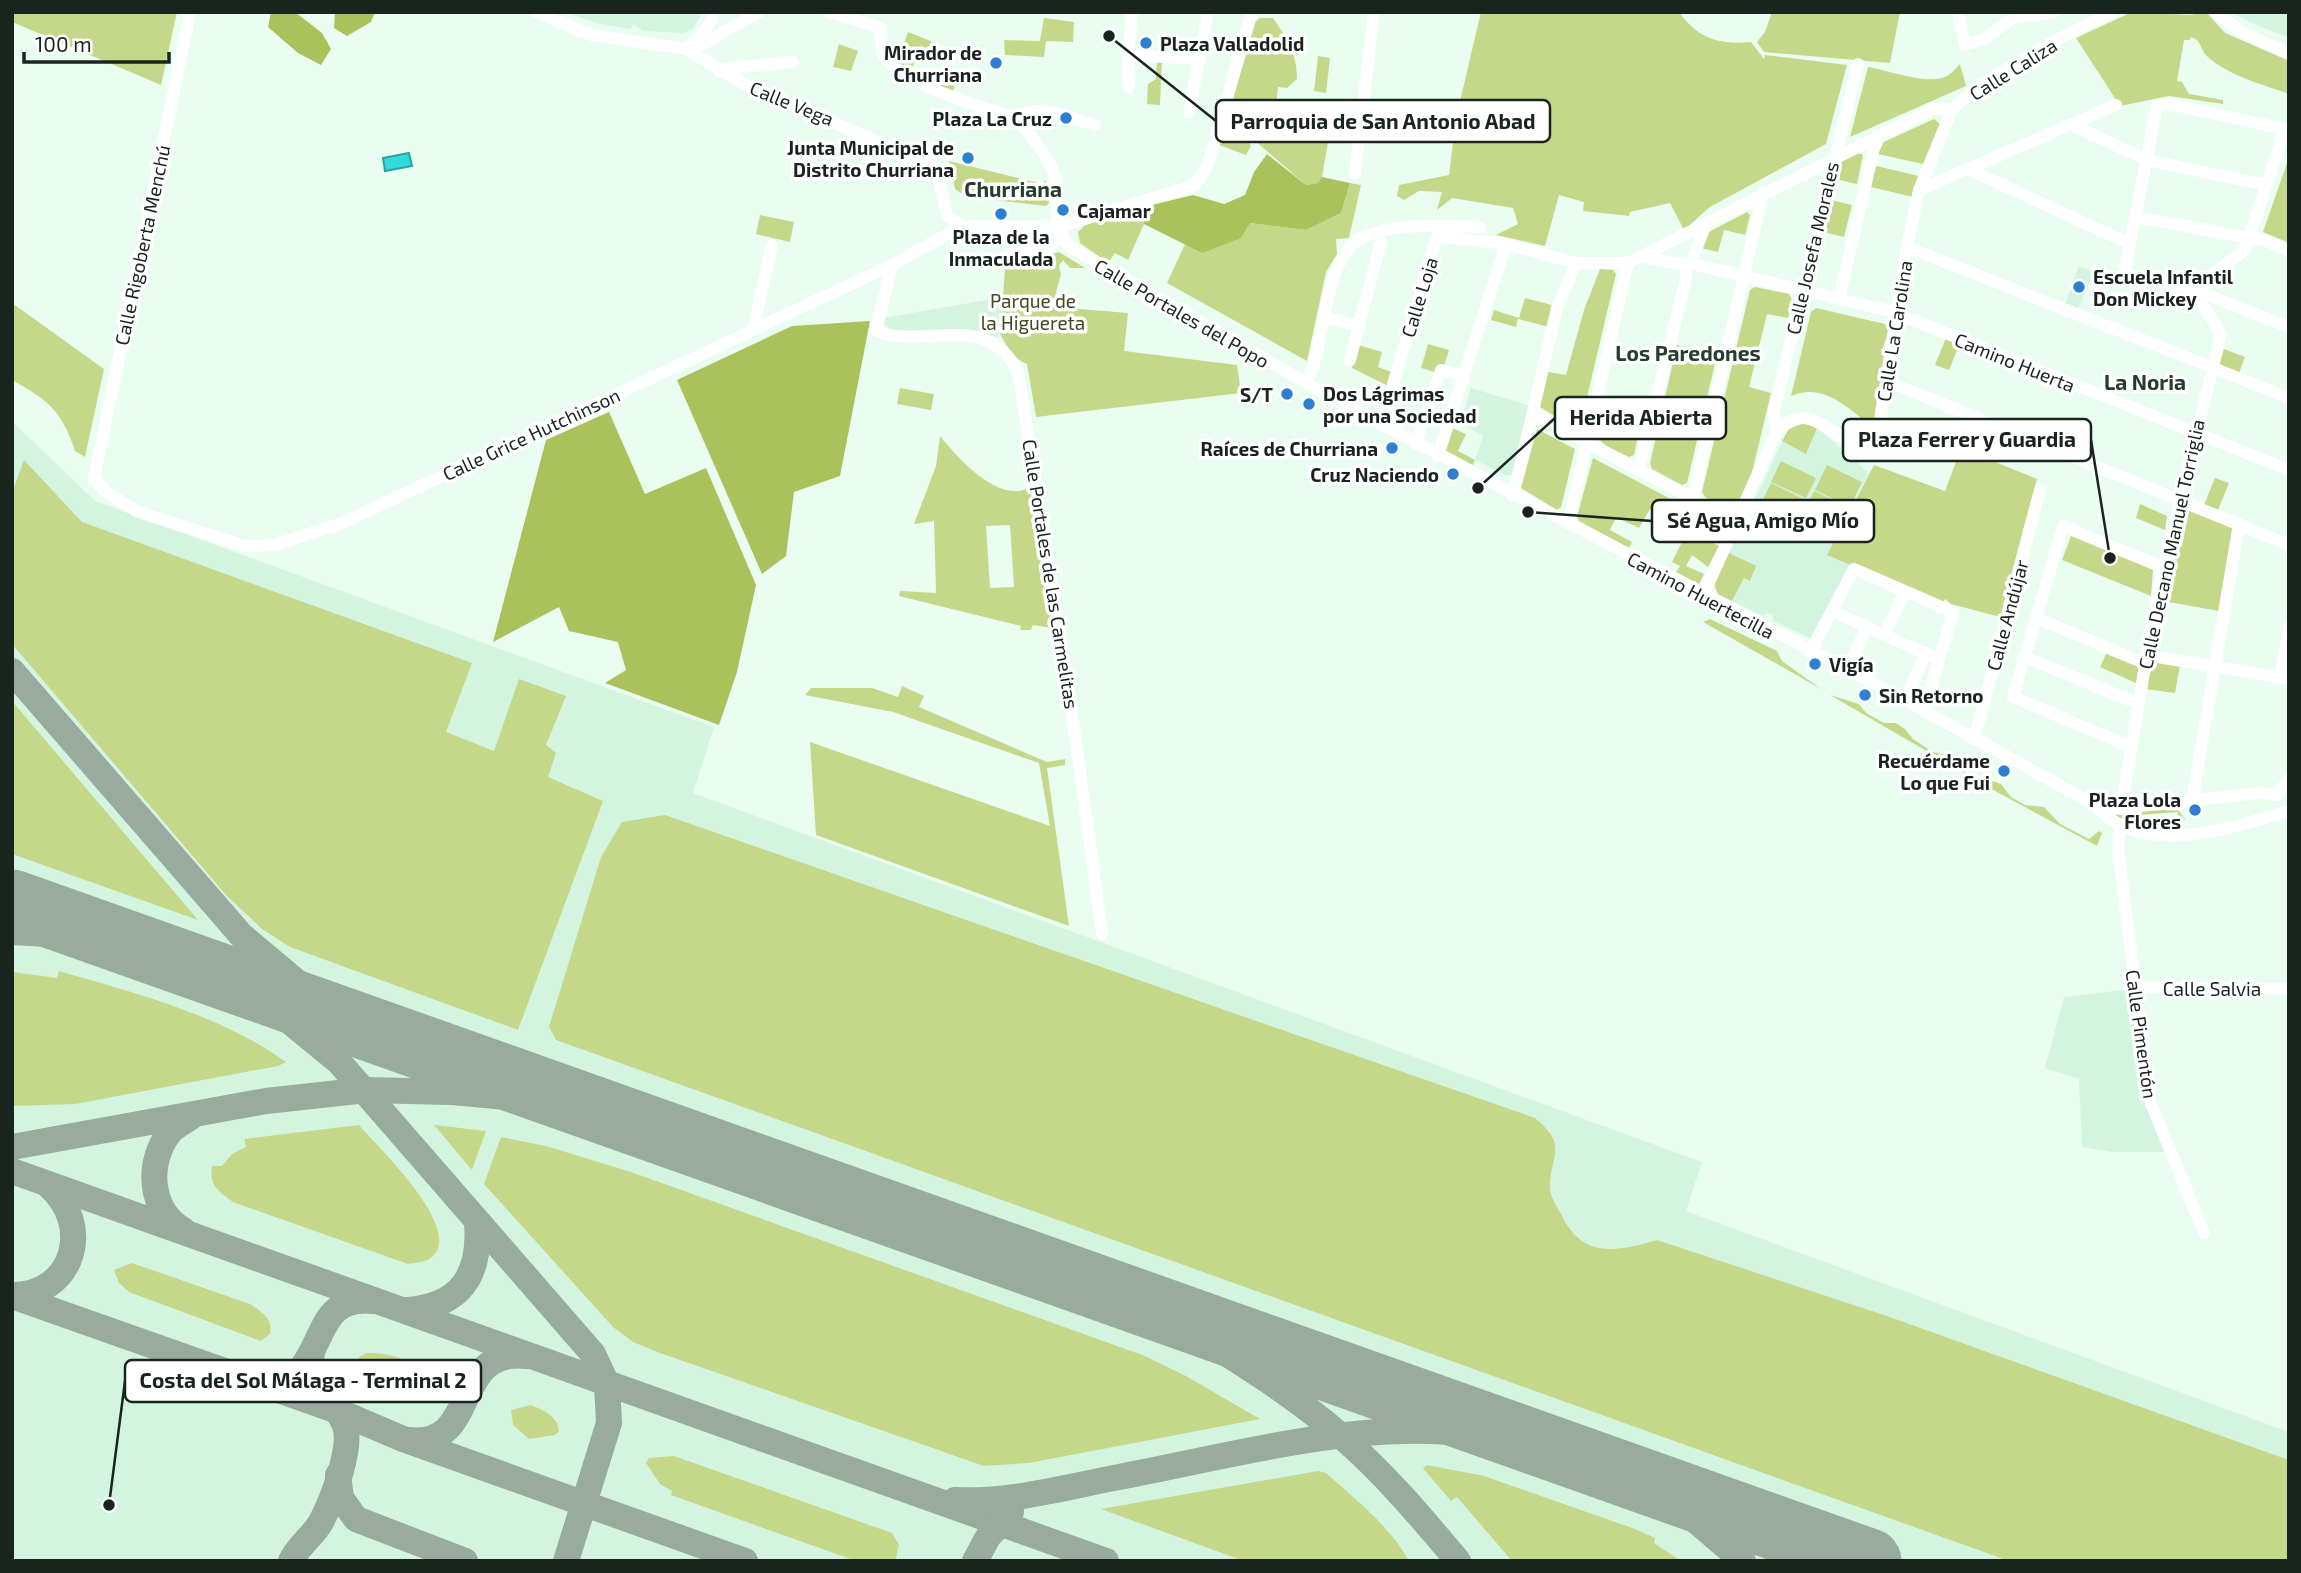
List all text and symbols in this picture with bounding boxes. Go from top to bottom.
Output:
scale bar [24,21,170,65]
text: 100 m [35,31,92,56]
place label: Plaza Valladolid [1160,32,1304,55]
street label: Calle Caliza [1965,33,2061,105]
marker: Plaza Valladolid [1138,35,1154,51]
place label: Mirador de Churriana [884,41,982,86]
marker: Mirador de Churriana [988,55,1004,71]
street label: Calle Vega [747,76,837,130]
callout: Parroquia de San Antonio Abad [1216,100,1550,142]
place label: Plaza La Cruz [933,107,1052,130]
text: Parroquia de San Antonio Abad [1231,108,1535,133]
marker: Plaza La Cruz [1058,110,1074,126]
place label: Junta Municipal de Distrito Churriana [787,136,954,181]
street label: Calle Rigoberta Menchú [110,143,174,347]
marker: Junta Municipal de Distrito Churriana [960,150,976,166]
street label: Calle Josefa Morales [1781,159,1843,337]
district label: Churriana [964,176,1062,201]
place label: Cajamar [1077,199,1151,222]
marker: Cajamar [1055,202,1071,218]
marker: Plaza de la Inmaculada [993,206,1009,222]
place label: Plaza de la Inmaculada [949,225,1053,270]
street label: Calle Portales del Popo [1090,254,1274,372]
street label: Calle Loja [1396,254,1442,340]
street label: Calle La Carolina [1871,259,1917,403]
place label: Escuela Infantil Don Mickey [2093,265,2234,311]
marker: Escuela Infantil Don Mickey [2071,279,2087,295]
park label: Parque de la Higuereta [981,289,1085,334]
street label: Camino Huerta [1951,327,2079,397]
district label: Los Paredones [1615,340,1761,365]
district label: La Noria [2104,369,2186,394]
place label: Dos Lágrimas por una Sociedad [1323,382,1477,427]
street label: Calle Grice Hutchinson [439,383,623,485]
place label: S/T [1240,383,1274,406]
marker: S/T [1279,386,1295,402]
marker: Dos Lágrimas por una Sociedad [1301,396,1317,412]
callout: Herida Abierta [1555,397,1726,439]
text: Herida Abierta [1569,404,1713,429]
street label: Calle Decano Manuel Torriglia [2133,417,2209,671]
callout: Plaza Ferrer y Guardia [1843,419,2091,461]
text: Plaza Ferrer y Guardia [1858,426,2076,452]
place label: Raíces de Churriana [1201,437,1378,460]
street label: Calle Portales de las Carmelitas [1018,438,1084,710]
marker: Raíces de Churriana [1384,440,1400,456]
place label: Cruz Naciendo [1310,463,1439,486]
marker: Cruz Naciendo [1445,466,1461,482]
callout: Sé Agua, Amigo Mío [1652,500,1874,542]
text: Sé Agua, Amigo Mío [1667,507,1859,532]
street label: Camino Huertecilla [1624,547,1778,643]
street label: Calle Andújar [1981,557,2033,673]
place label: Vigía [1829,653,1874,676]
marker: Vigía [1807,656,1823,672]
place label: Sin Retorno [1879,684,1984,707]
marker: Sin Retorno [1857,687,1873,703]
place label: Recuérdame Lo que Fui [1878,749,1990,794]
marker: Recuérdame Lo que Fui [1996,763,2012,779]
place label: Plaza Lola Flores [2089,788,2181,833]
marker: Plaza Lola Flores [2187,802,2203,818]
street label: Calle Pimentón [2122,968,2162,1100]
street label: Calle Salvia [2163,977,2261,1000]
callout: Costa del Sol Málaga - Terminal 2 [125,1360,481,1402]
text: Costa del Sol Málaga - Terminal 2 [140,1367,466,1392]

